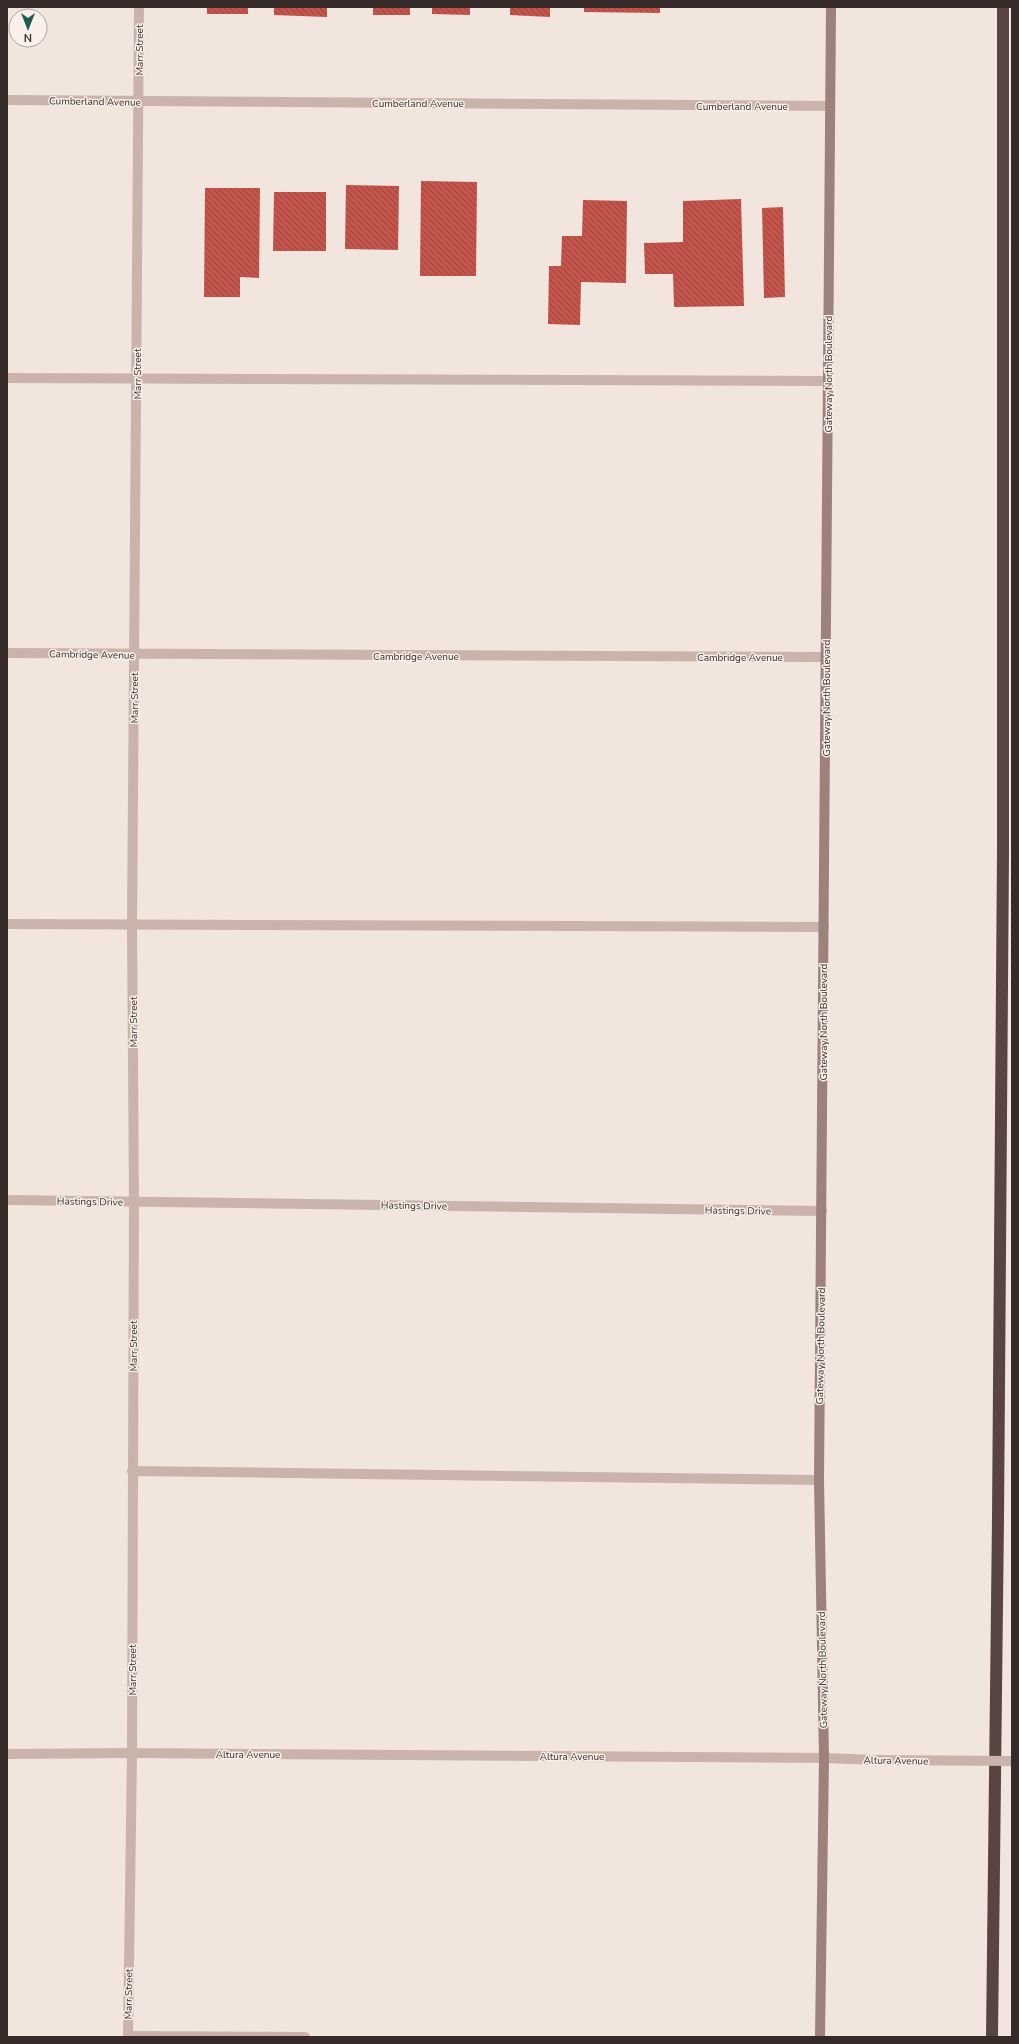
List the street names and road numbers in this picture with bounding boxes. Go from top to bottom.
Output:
street label: Marr Street [133,24,147,75]
street label: Cumberland Avenue [49,94,141,110]
street label: Cumberland Avenue [372,97,464,111]
street label: Cumberland Avenue [696,100,788,114]
street label: Gateway North Boulevard [822,315,836,432]
street label: Marr Street [131,348,145,399]
street label: Gateway North Boulevard [820,639,834,756]
street label: Cambridge Avenue [49,647,135,663]
street label: Cambridge Avenue [373,650,459,664]
street label: Cambridge Avenue [697,651,783,665]
street label: Marr Street [128,672,142,723]
street label: Gateway North Boulevard [817,963,831,1080]
street label: Marr Street [127,996,141,1047]
street label: Hastings Drive [57,1194,123,1210]
street label: Hastings Drive [381,1198,447,1214]
street label: Hastings Drive [705,1203,771,1219]
street label: Gateway North Boulevard [813,1287,829,1405]
street label: Marr Street [127,1320,141,1371]
street label: Gateway North Boulevard [815,1611,831,1729]
street label: Marr Street [126,1644,140,1695]
street label: Altura Avenue [216,1748,280,1762]
street label: Altura Avenue [540,1750,604,1764]
street label: Altura Avenue [864,1753,928,1769]
street label: Marr Street [122,1968,136,2020]

